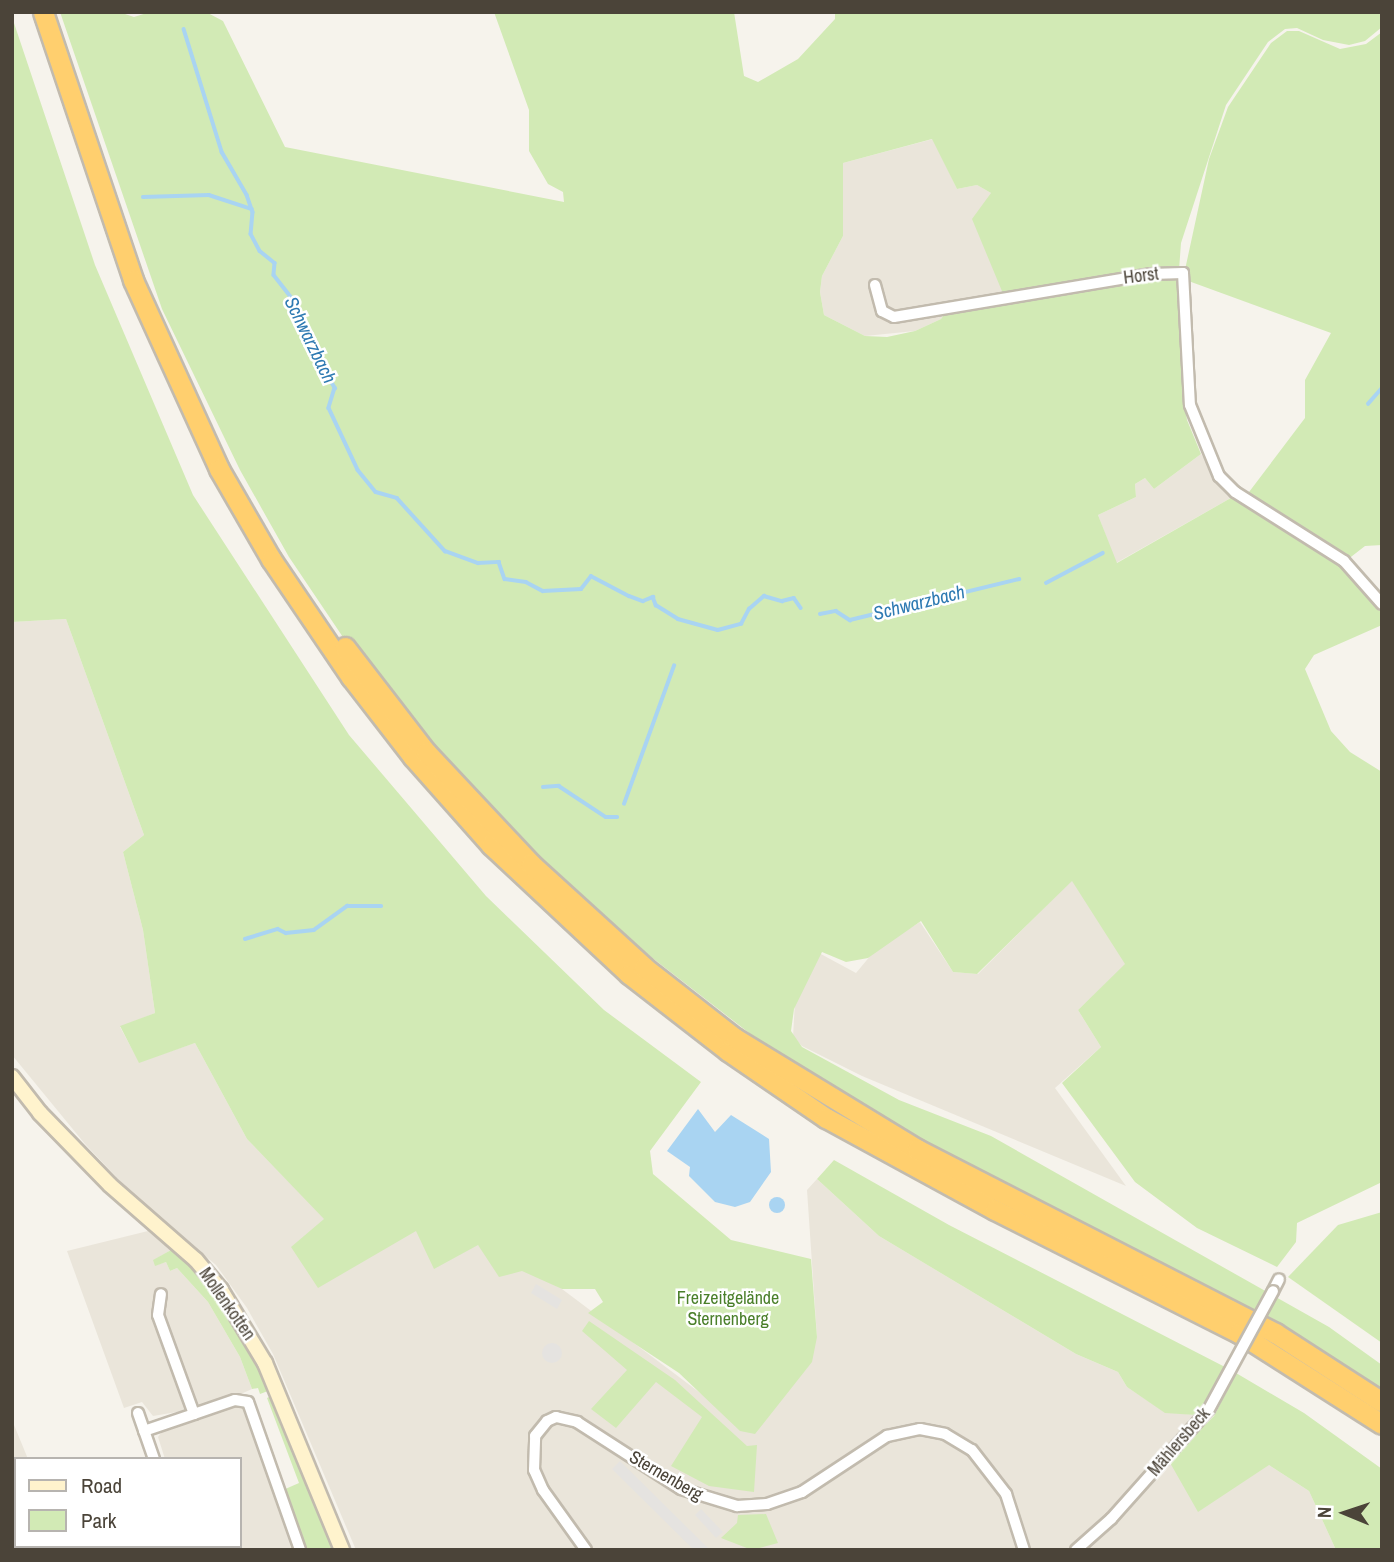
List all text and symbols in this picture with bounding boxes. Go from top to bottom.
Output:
street label: Horst [1122,263,1160,289]
water label: Schwarzbach [279,293,341,387]
water label: Schwarzbach [871,581,967,625]
street label: Mollenkotten [194,1264,260,1344]
park label: Freizeitgelände Sternenberg [677,1288,779,1330]
street label: Mählersbeck [1143,1403,1215,1481]
street label: Sternenberg [625,1446,707,1506]
legend [14,1457,242,1548]
text: Road [81,1471,122,1500]
north arrow [1310,1478,1380,1548]
text: Park [81,1506,116,1535]
text: N [1311,1506,1337,1518]

